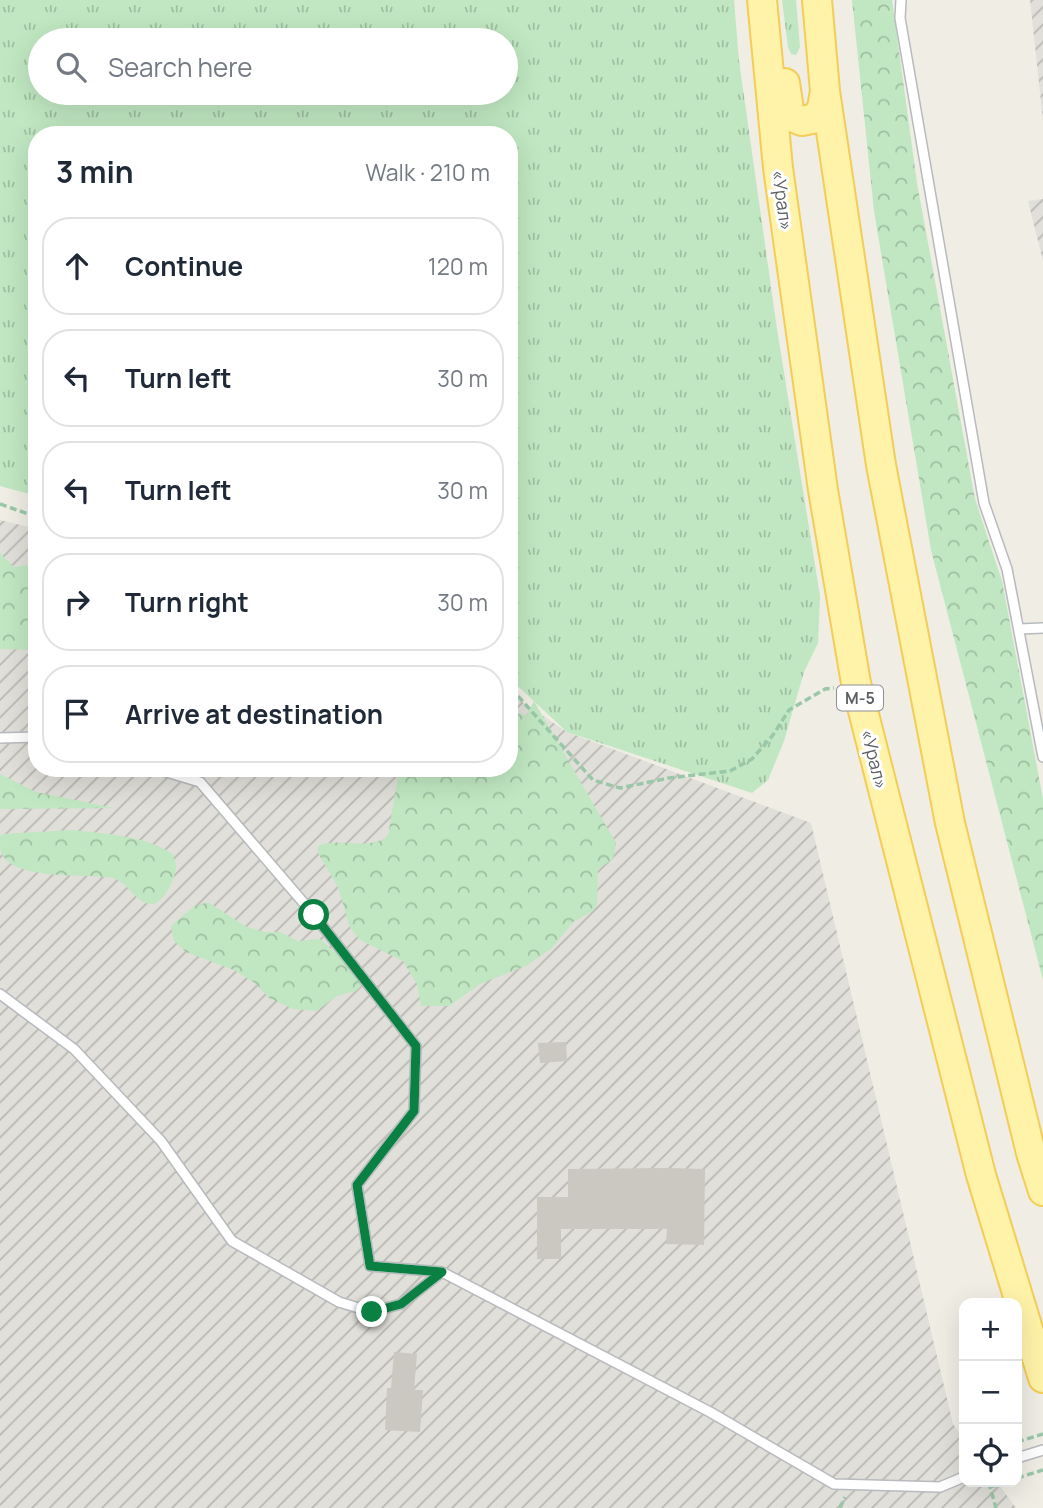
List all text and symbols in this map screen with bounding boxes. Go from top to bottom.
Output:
search box [28,28,518,105]
icon: search [52,48,90,86]
text: Search here [108,49,253,85]
text: 3 min [56,151,134,192]
text: Walk · 210 m [365,156,490,188]
street label: «Урал» [767,168,799,232]
icon: ahead [58,247,96,285]
text: Continue [125,248,243,284]
text: 120 m [428,250,488,282]
icon: left [58,359,96,397]
text: Turn left [125,360,232,396]
text: 30 m [437,362,488,394]
icon: left [58,471,96,509]
text: Turn left [125,472,232,508]
text: 30 m [437,474,488,506]
icon: right [58,583,96,621]
text: Turn right [125,584,249,620]
text: 30 m [437,586,488,618]
road number: М-5 [837,685,883,710]
icon: arrive [58,695,96,733]
text: Arrive at destination [125,696,383,732]
street label: «Урал» [856,727,894,791]
route start [298,899,329,930]
route end [356,1296,387,1327]
map controls [959,1298,1022,1487]
button: + [959,1298,1022,1361]
button: − [959,1361,1022,1424]
button: locate [959,1424,1022,1487]

